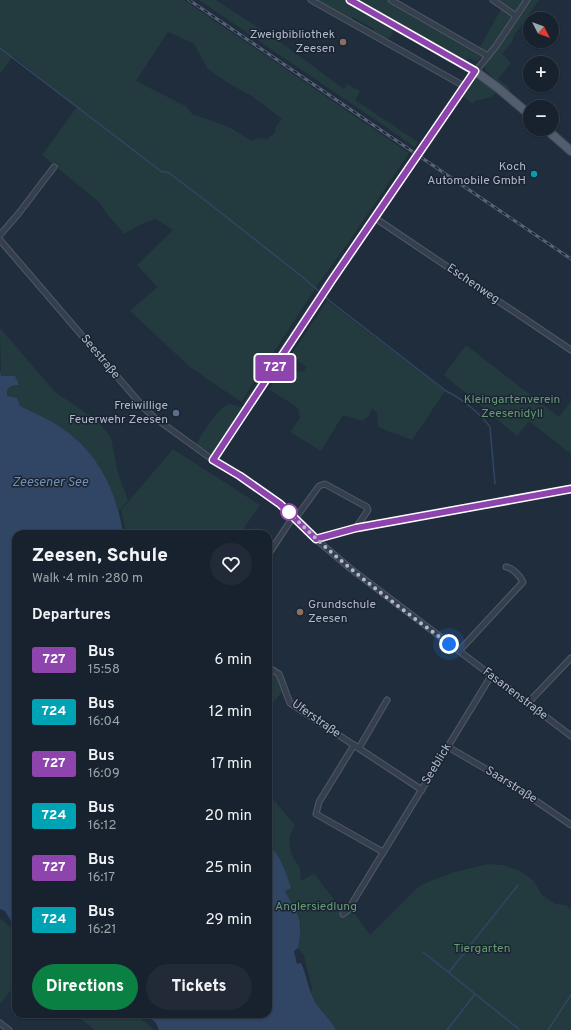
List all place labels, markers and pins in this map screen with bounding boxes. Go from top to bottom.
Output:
place label: Zweigbibliothek Zeesen [250,27,335,57]
marker: Zweigbibliothek Zeesen [338,37,348,47]
place label: Koch Automobile GmbH [427,159,526,189]
marker: Koch Automobile GmbH [529,169,539,179]
place label: Freiwillige Feuerwehr Zeesen [69,398,168,428]
marker: Freiwillige Feuerwehr Zeesen [171,408,181,418]
unlabelled marker [280,503,298,521]
place label: Grundschule Zeesen [308,597,376,627]
marker: Grundschule Zeesen [295,607,305,617]

